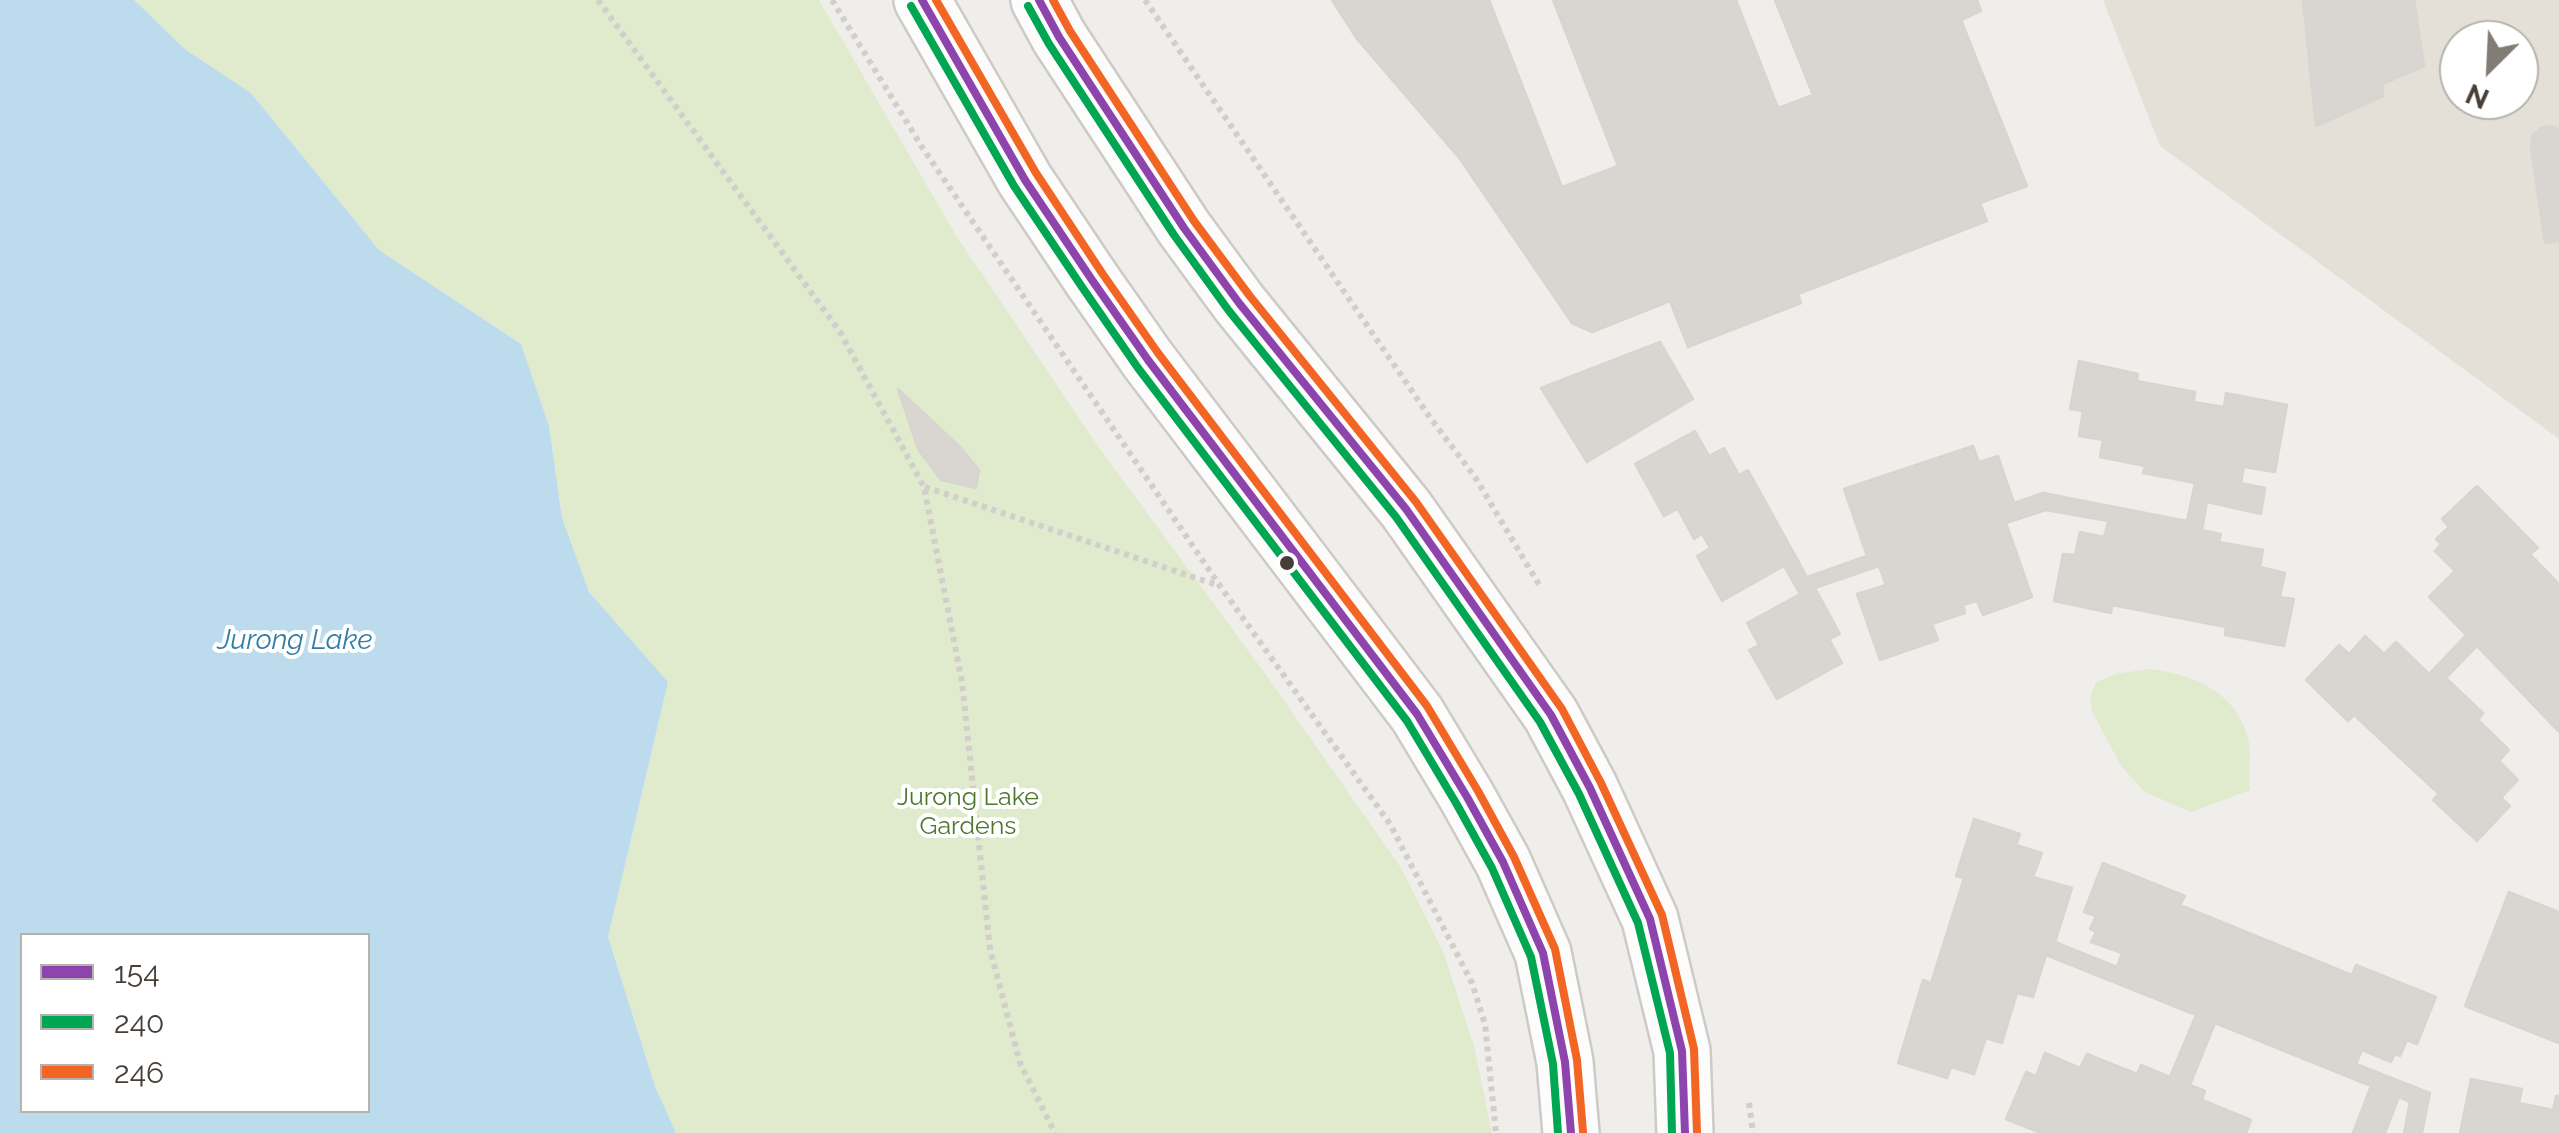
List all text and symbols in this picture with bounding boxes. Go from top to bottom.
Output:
north arrow [2439,20,2539,120]
text: N [2461,77,2494,115]
unlabelled marker [1277,553,1297,573]
water label: Jurong Lake [218,624,372,658]
park label: Jurong Lake Gardens [897,782,1039,841]
legend [20,933,370,1113]
text: 154 [114,955,160,990]
text: 240 [114,1005,164,1040]
text: 246 [114,1055,164,1090]

